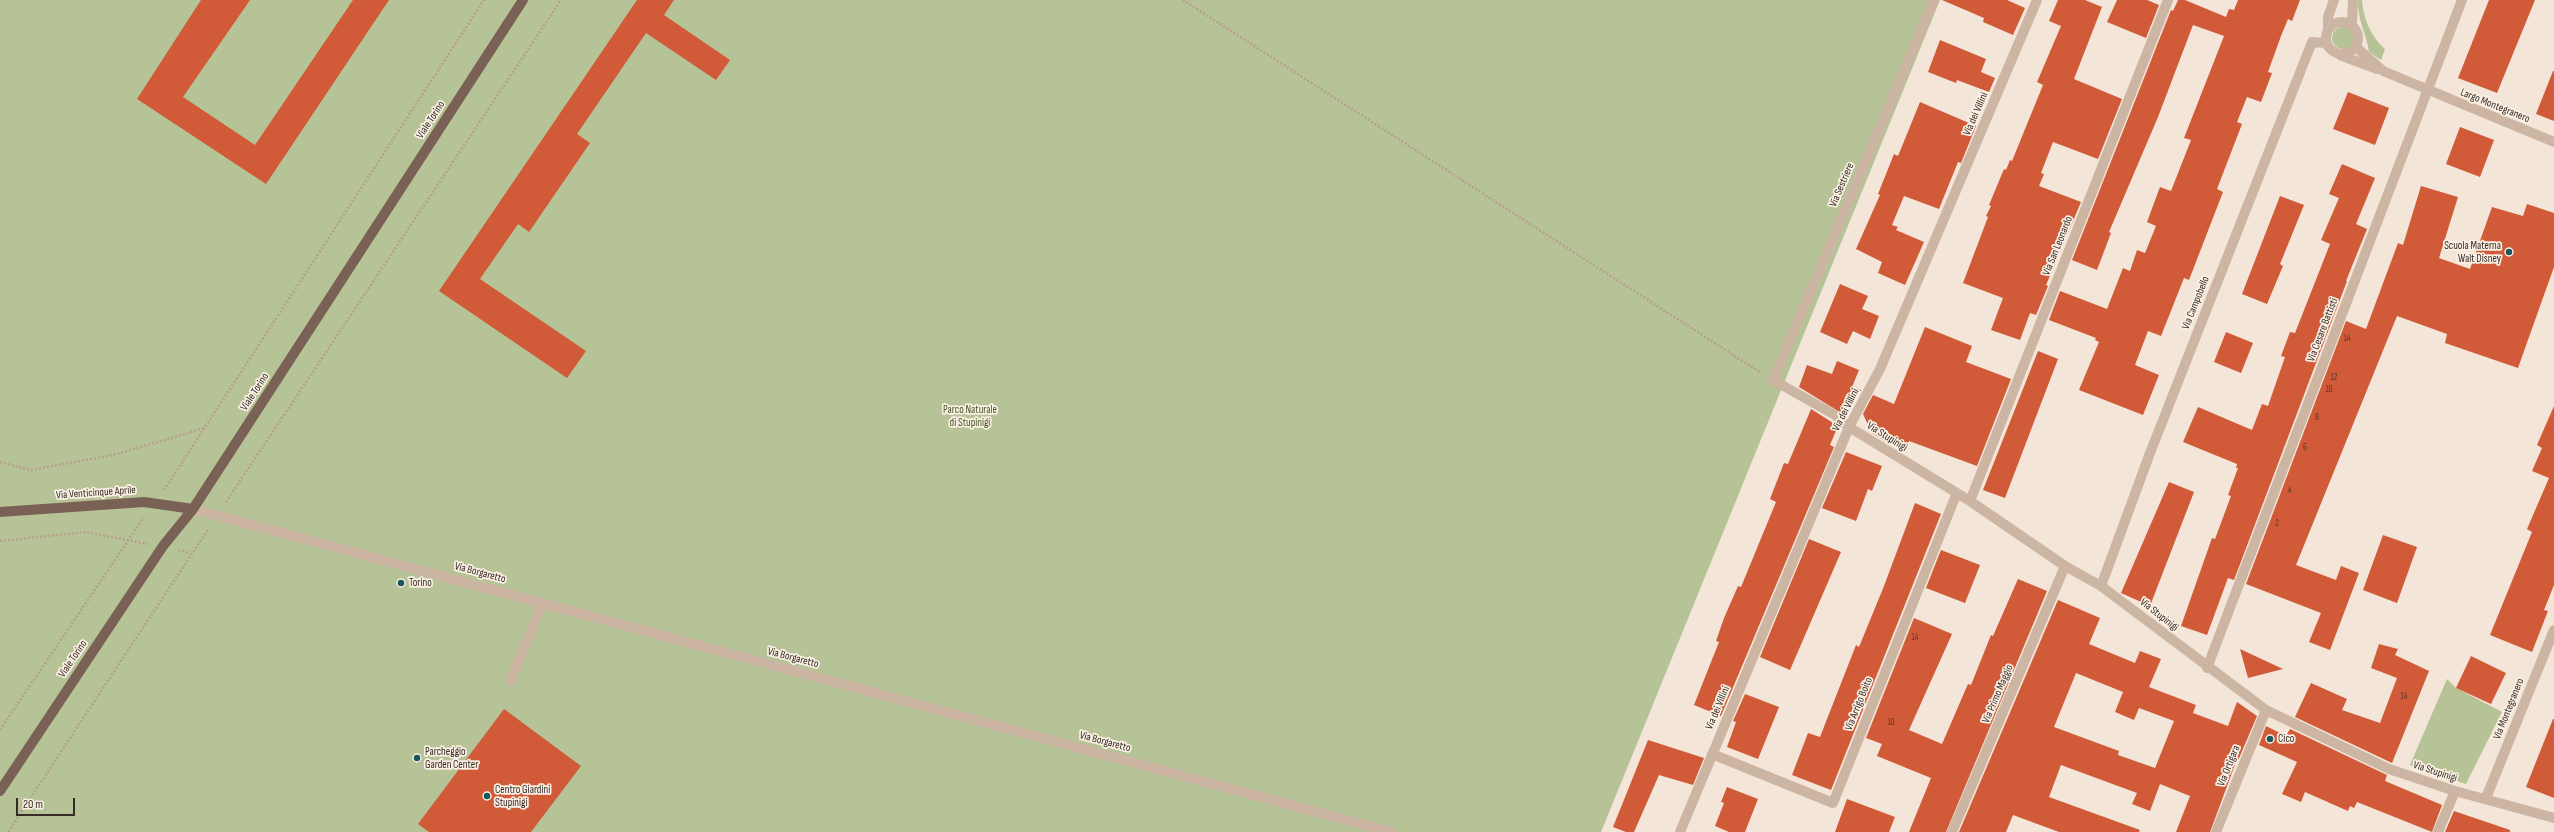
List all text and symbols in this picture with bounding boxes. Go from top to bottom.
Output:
street label: Largo Montegranero [2458,86,2532,126]
street label: Via dei Villini [1961,90,1991,138]
street label: Viale Torino [414,99,448,141]
street label: Via Sestriere [1827,161,1857,209]
street label: Via San Leonardo [2040,215,2076,277]
place label: Scuola Materna Walt Disney [2444,239,2501,265]
marker: Scuola Materna Walt Disney [2504,247,2514,257]
street label: Via Campobello [2179,274,2213,332]
street label: Via Cesare Battisti [2305,296,2341,364]
house number: 14 [2344,334,2350,344]
street label: Viale Torino [238,371,272,413]
house number: 12 [2331,373,2337,383]
house number: 10 [2325,385,2333,395]
street label: Via dei Villini [1830,387,1862,433]
park label: Parco Naturale di Stupinigi [943,403,997,429]
house number: 8 [2315,413,2319,423]
street label: Via Stupinigi [1864,419,1910,455]
house number: 6 [2303,443,2307,453]
street label: Via Venticinque Aprile [56,484,136,502]
house number: 4 [2288,486,2292,496]
house number: 2 [2275,519,2279,529]
street label: Via Borgaretto [453,560,507,586]
place label: Torino [409,576,432,590]
marker: Torino [396,578,406,588]
street label: Via Stupinigi [2137,596,2181,634]
house number: 14 [1912,633,1918,643]
street label: Viale Torino [56,638,90,680]
street label: Via Borgaretto [766,645,820,671]
street label: Via Primo Maggio [1980,663,2016,725]
street label: Via Arrigo Boito [1842,675,1876,733]
street label: Via Montegranero [2491,676,2527,742]
street label: Via dei Villini [1703,684,1733,732]
house number: 14 [2401,692,2407,702]
house number: 10 [1887,718,1895,728]
street label: Via Borgaretto [1078,729,1132,755]
place label: Cico [2278,732,2294,746]
marker: Cico [2265,734,2275,744]
street label: Via Ortigara [2215,744,2243,788]
place label: Parcheggio Garden Center [425,745,478,771]
marker: Parcheggio Garden Center [412,753,422,763]
street label: Via Stupinigi [2411,759,2459,785]
place label: Centro Giardini Stupinigi [495,783,550,809]
scale bar [18,790,77,816]
marker: Centro Giardini Stupinigi [482,791,492,801]
text: 20 m [23,797,43,812]

